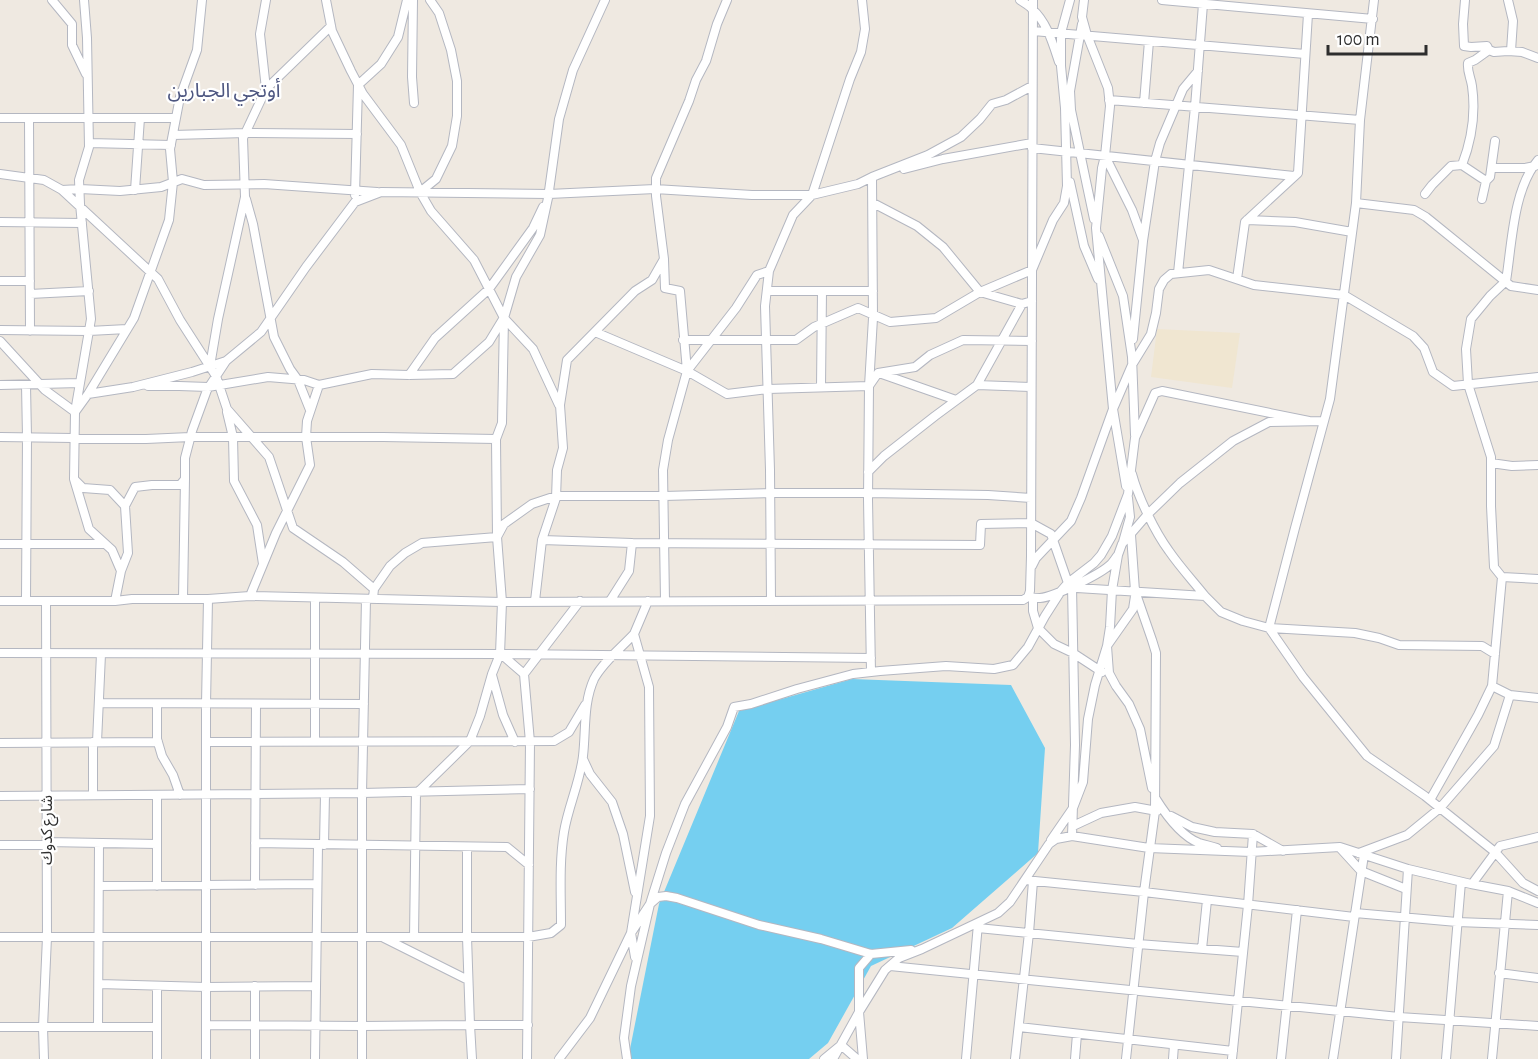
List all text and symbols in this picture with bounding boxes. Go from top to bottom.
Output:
scale bar [1328,18,1426,56]
text: 100 m [1337,31,1380,49]
district label: أوتجي الجبارين [167,78,281,106]
street label: شارع كدوك [39,795,59,865]

